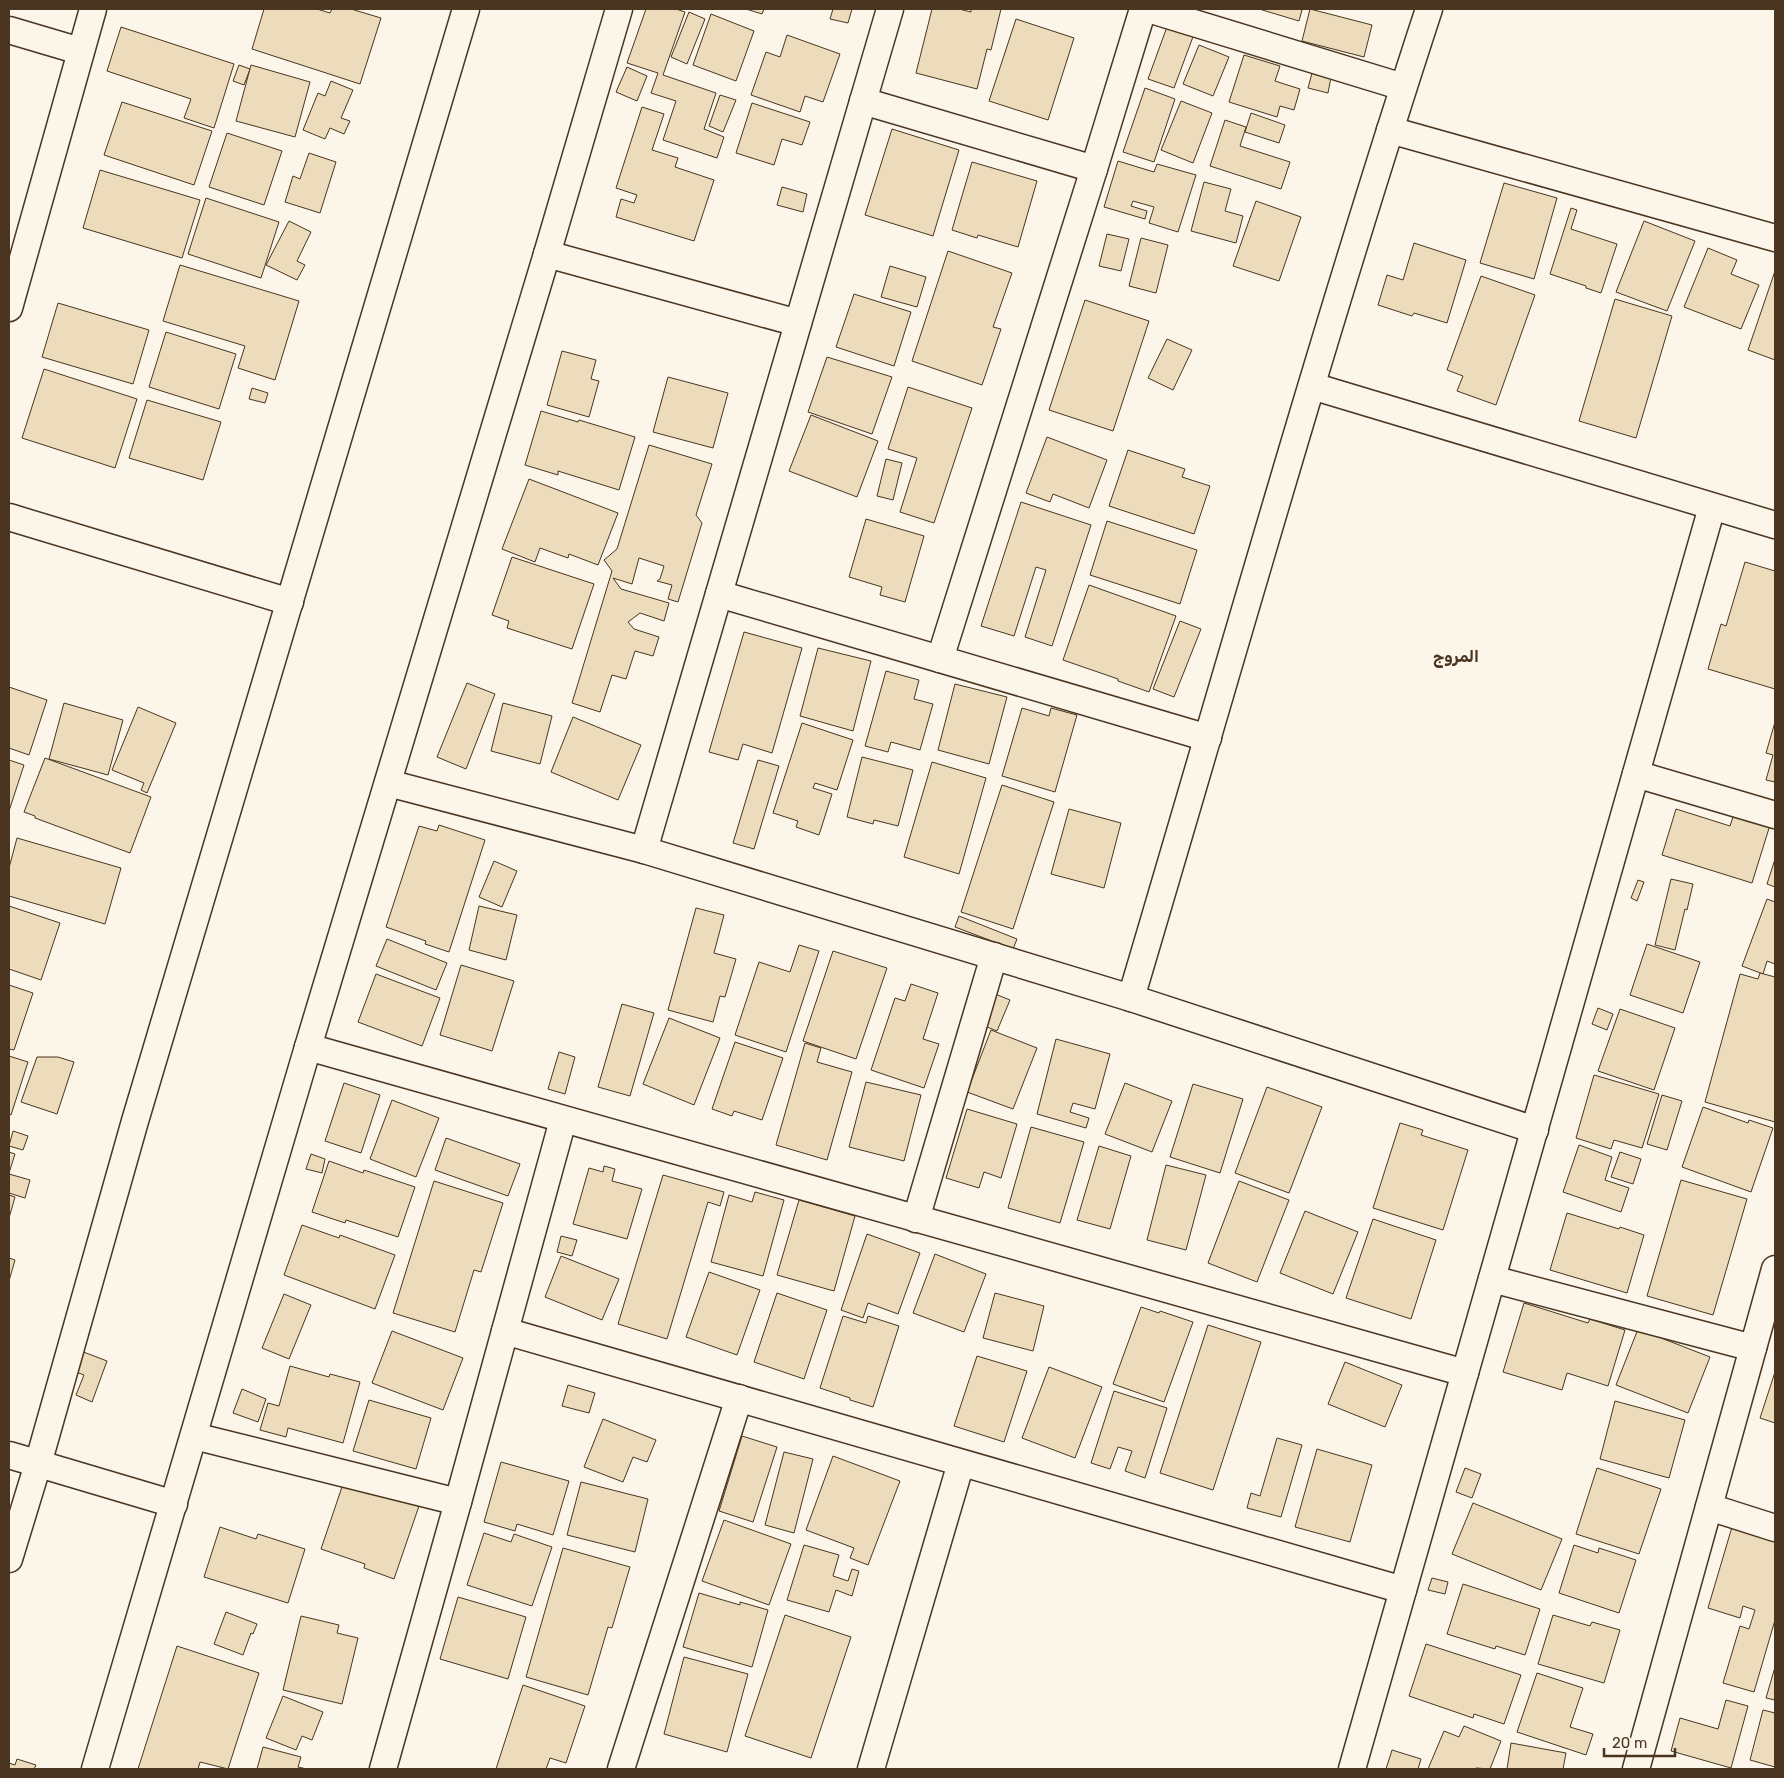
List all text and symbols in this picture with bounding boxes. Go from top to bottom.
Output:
district label: المروج [1433,647,1479,668]
scale bar [1604,1726,1675,1758]
text: 20 m [1612,1734,1647,1752]

